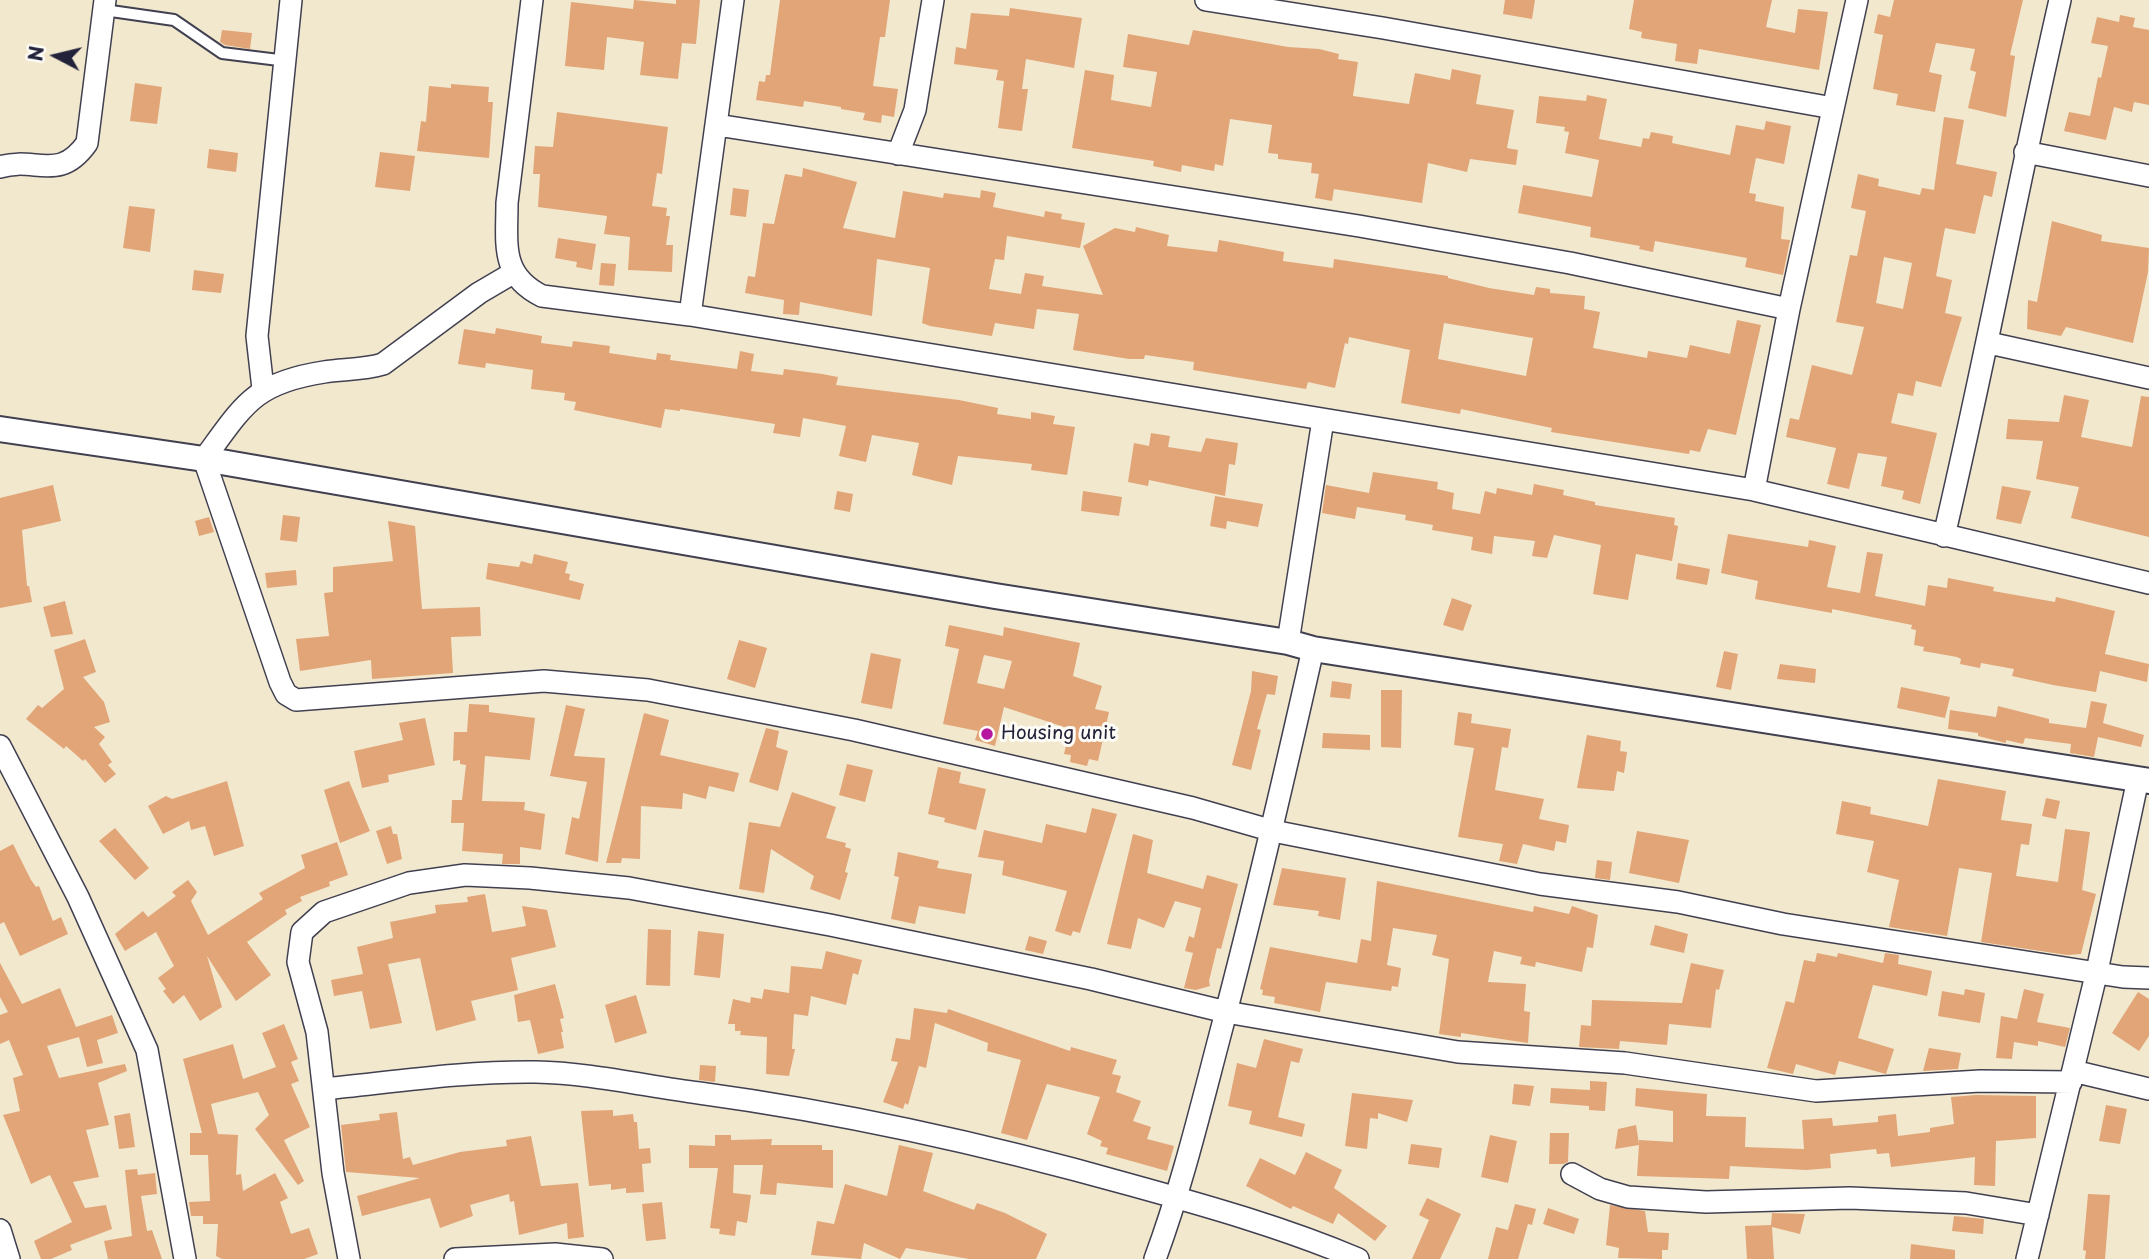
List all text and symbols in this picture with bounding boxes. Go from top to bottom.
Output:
north arrow [21,21,91,91]
text: N [20,44,50,63]
place label: Housing unit [1001,723,1116,745]
marker: Housing unit [979,726,995,742]

